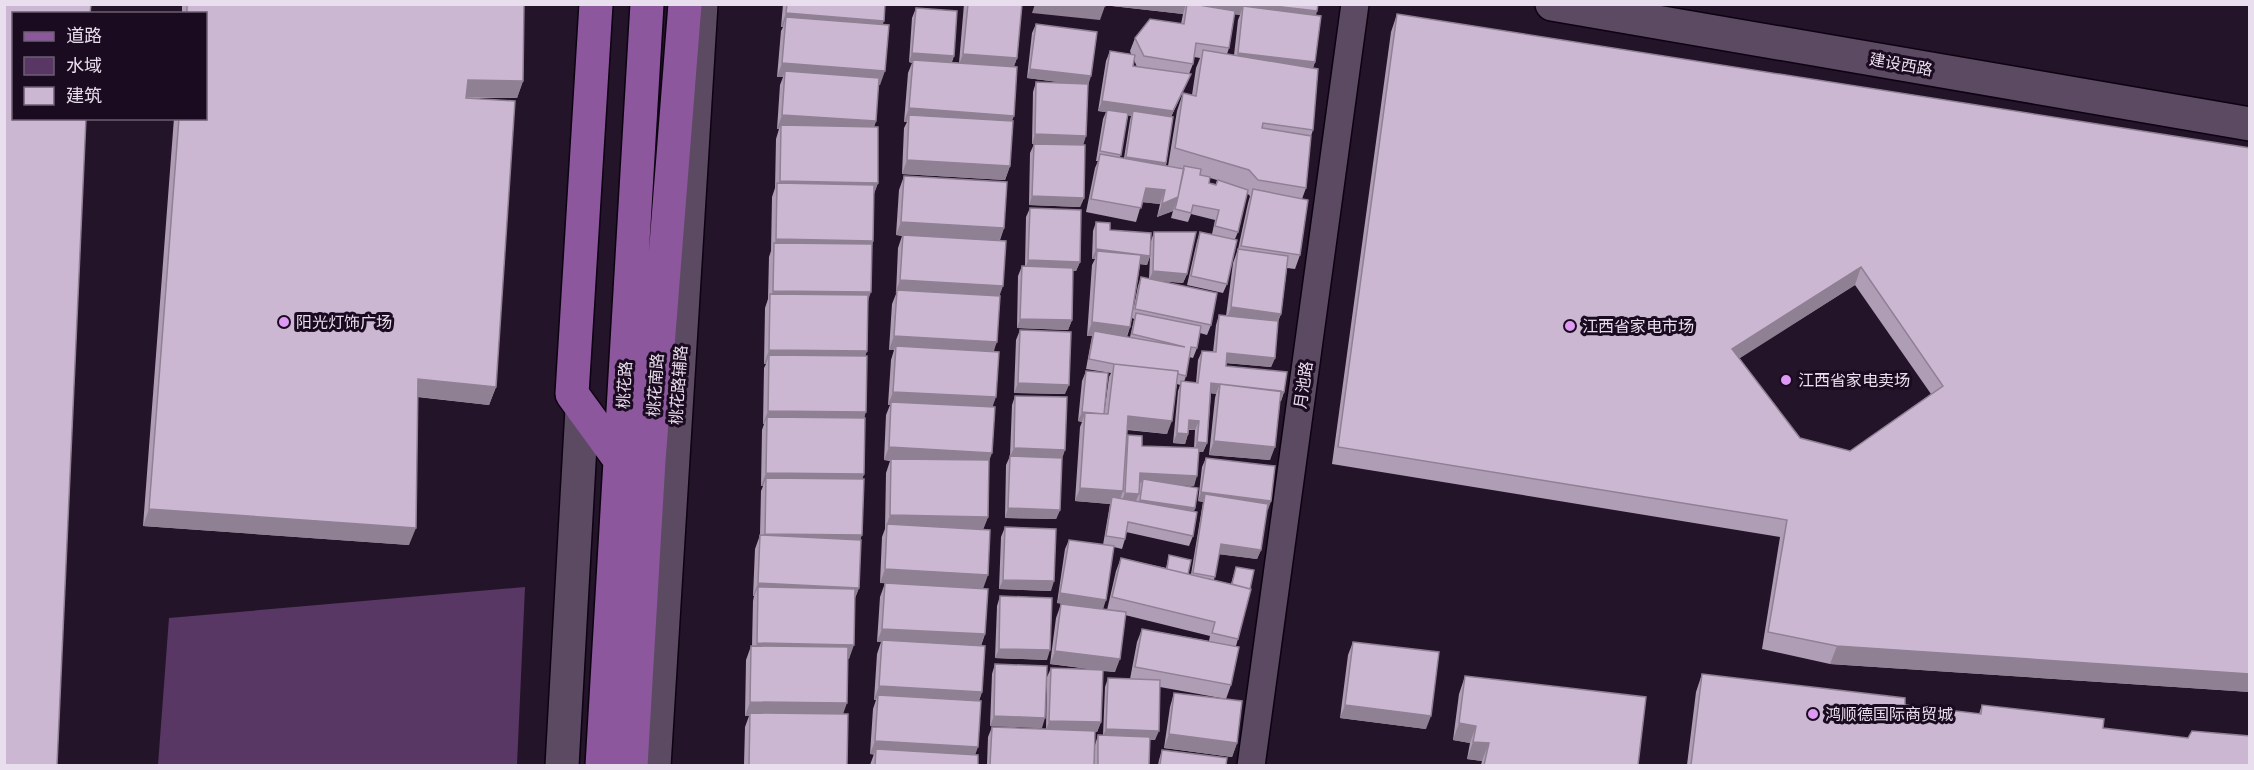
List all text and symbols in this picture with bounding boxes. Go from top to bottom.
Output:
legend [12,12,207,120]
text: 道路 [66,26,102,46]
street label: 建设西路 [1868,51,1934,78]
text: 水域 [66,56,102,76]
text: 建筑 [66,86,102,106]
place label: 阳光灯饰广场 [296,314,392,331]
marker: 阳光灯饰广场 [277,315,291,329]
place label: 江西省家电市场 [1582,318,1694,335]
marker: 江西省家电市场 [1563,319,1577,333]
street label: 桃花路辅路 [667,345,690,426]
street label: 桃花南路 [645,353,666,418]
street label: 月池路 [1292,360,1315,410]
street label: 桃花路 [615,361,634,409]
place label: 江西省家电卖场 [1798,372,1910,389]
marker: 江西省家电卖场 [1779,373,1793,387]
place label: 鸿顺德国际商贸城 [1825,706,1953,723]
marker: 鸿顺德国际商贸城 [1806,707,1820,721]

